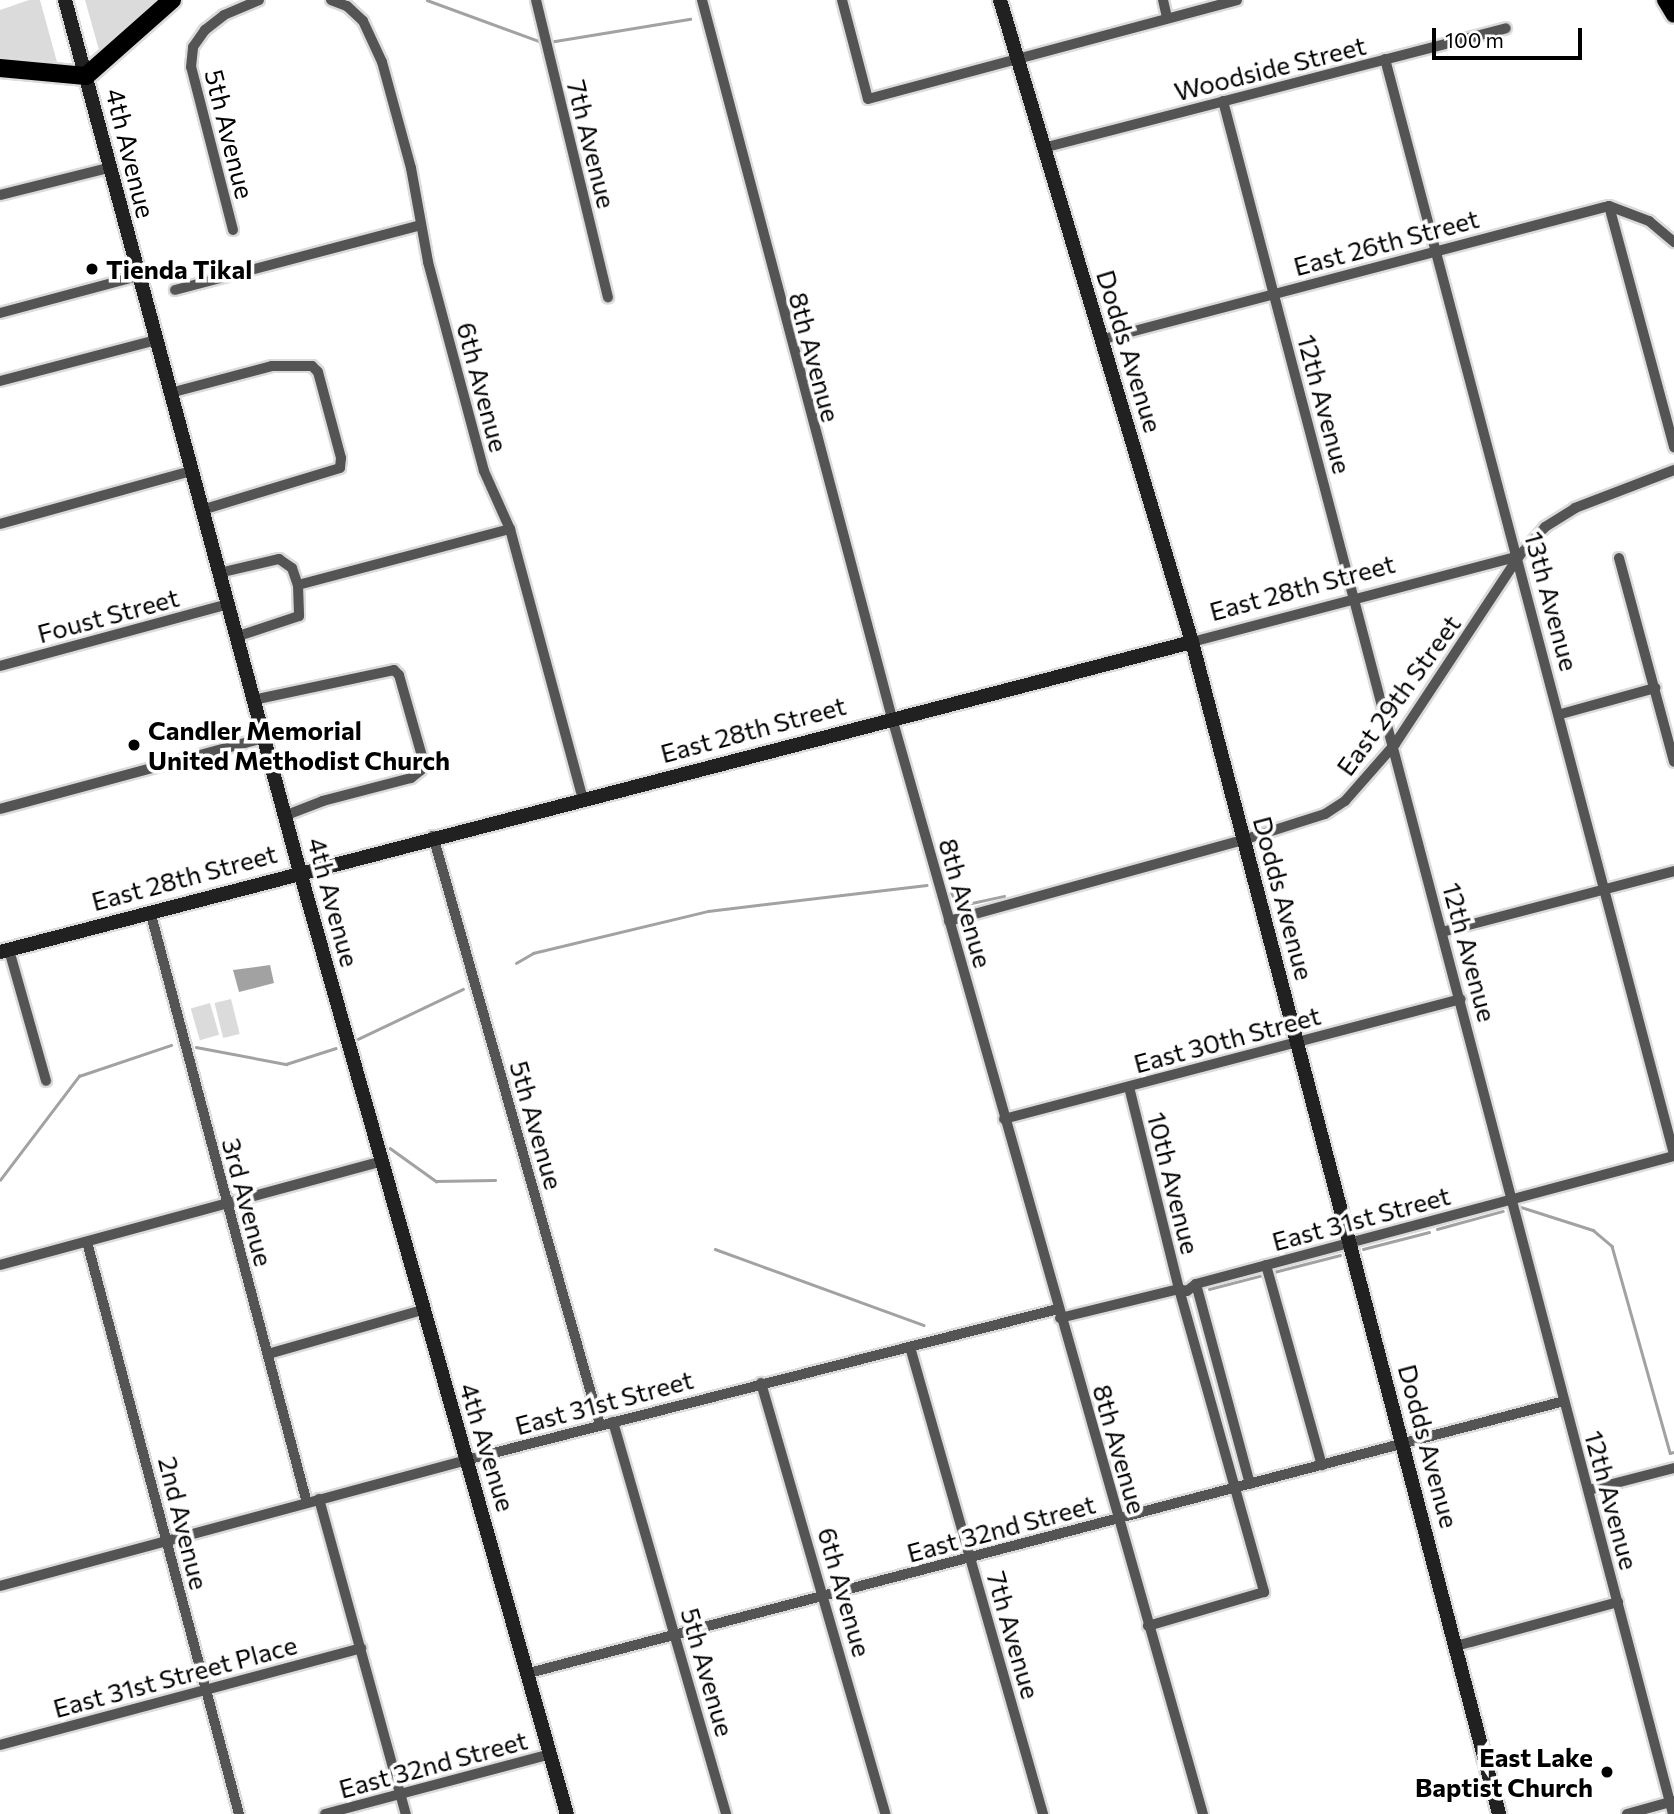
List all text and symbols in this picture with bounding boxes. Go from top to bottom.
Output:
scale bar [1436,14,1586,58]
text: 100 m [1445,27,1504,52]
street label: Woodside Street [1171,29,1369,107]
street label: 5th Avenue [199,66,261,202]
street label: 7th Avenue [561,77,623,211]
street label: 4th Avenue [100,85,162,221]
street label: East 26th Street [1290,202,1482,282]
place label: Tienda Tikal [106,253,252,285]
marker: Tienda Tikal [84,261,100,277]
street label: Dodds Avenue [1090,266,1170,436]
street label: 8th Avenue [783,289,847,425]
street label: 6th Avenue [451,319,515,455]
street label: 12th Avenue [1291,331,1359,477]
street label: 13th Avenue [1518,528,1586,674]
street label: East 28th Street [1206,547,1398,627]
street label: Foust Street [34,581,182,649]
street label: East 29th Street [1329,609,1467,781]
street label: East 28th Street [657,689,849,769]
place label: Candler Memorial United Methodist Church [148,714,450,776]
marker: Candler Memorial United Methodist Church [126,737,142,753]
street label: Dodds Avenue [1247,813,1321,983]
street label: 4th Avenue [302,834,366,970]
street label: 8th Avenue [933,835,999,971]
street label: East 28th Street [88,837,280,917]
street label: 12th Avenue [1436,879,1504,1025]
street label: East 30th Street [1130,999,1324,1079]
street label: 5th Avenue [504,1057,570,1193]
street label: 10th Avenue [1141,1109,1207,1257]
street label: 3rd Avenue [216,1134,280,1270]
street label: East 31st Street [1268,1179,1454,1257]
street label: Dodds Avenue [1392,1361,1466,1531]
street label: East 31st Street [511,1363,697,1441]
street label: 4th Avenue [454,1379,522,1515]
street label: 8th Avenue [1087,1381,1153,1517]
street label: 12th Avenue [1578,1427,1646,1573]
street label: 2nd Avenue [152,1453,216,1593]
street label: East 32nd Street [903,1488,1099,1568]
street label: 6th Avenue [812,1524,878,1660]
street label: 7th Avenue [981,1568,1047,1702]
street label: 5th Avenue [675,1604,741,1740]
street label: East 31st Street Place [50,1628,300,1724]
street label: East 32nd Street [335,1724,531,1804]
place label: East Lake Baptist Church [1415,1741,1593,1802]
marker: East Lake Baptist Church [1599,1764,1615,1780]

